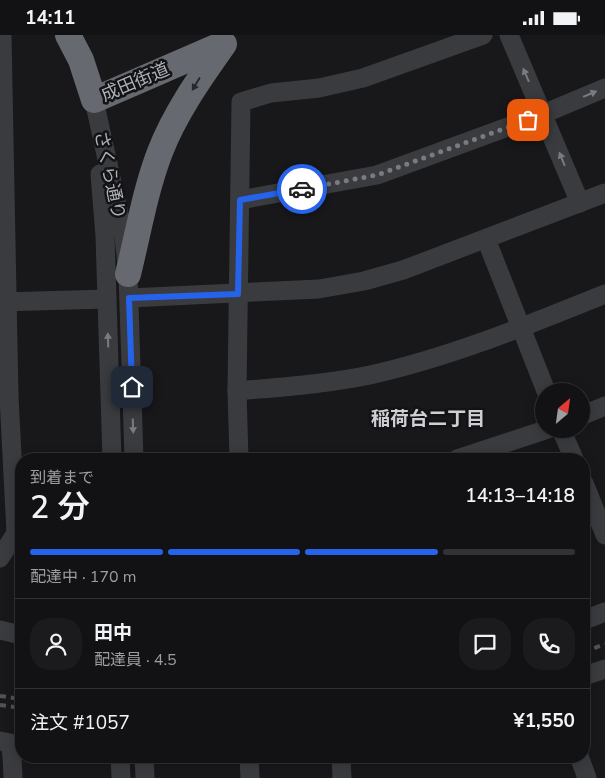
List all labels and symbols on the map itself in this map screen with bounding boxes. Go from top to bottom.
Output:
street label: 成田街道 [97,57,173,107]
one-way arrow [522,67,530,82]
one-way arrow [192,77,201,90]
one-way arrow [583,90,597,98]
pin [507,99,549,141]
street label: さくら通り [89,128,131,222]
one-way arrow [557,152,565,166]
courier [277,164,327,214]
one-way arrow [104,332,112,348]
pin [111,366,153,408]
north arrow [535,383,590,437]
district label: 稲荷台二丁目 [371,406,485,432]
one-way arrow [129,418,137,434]

